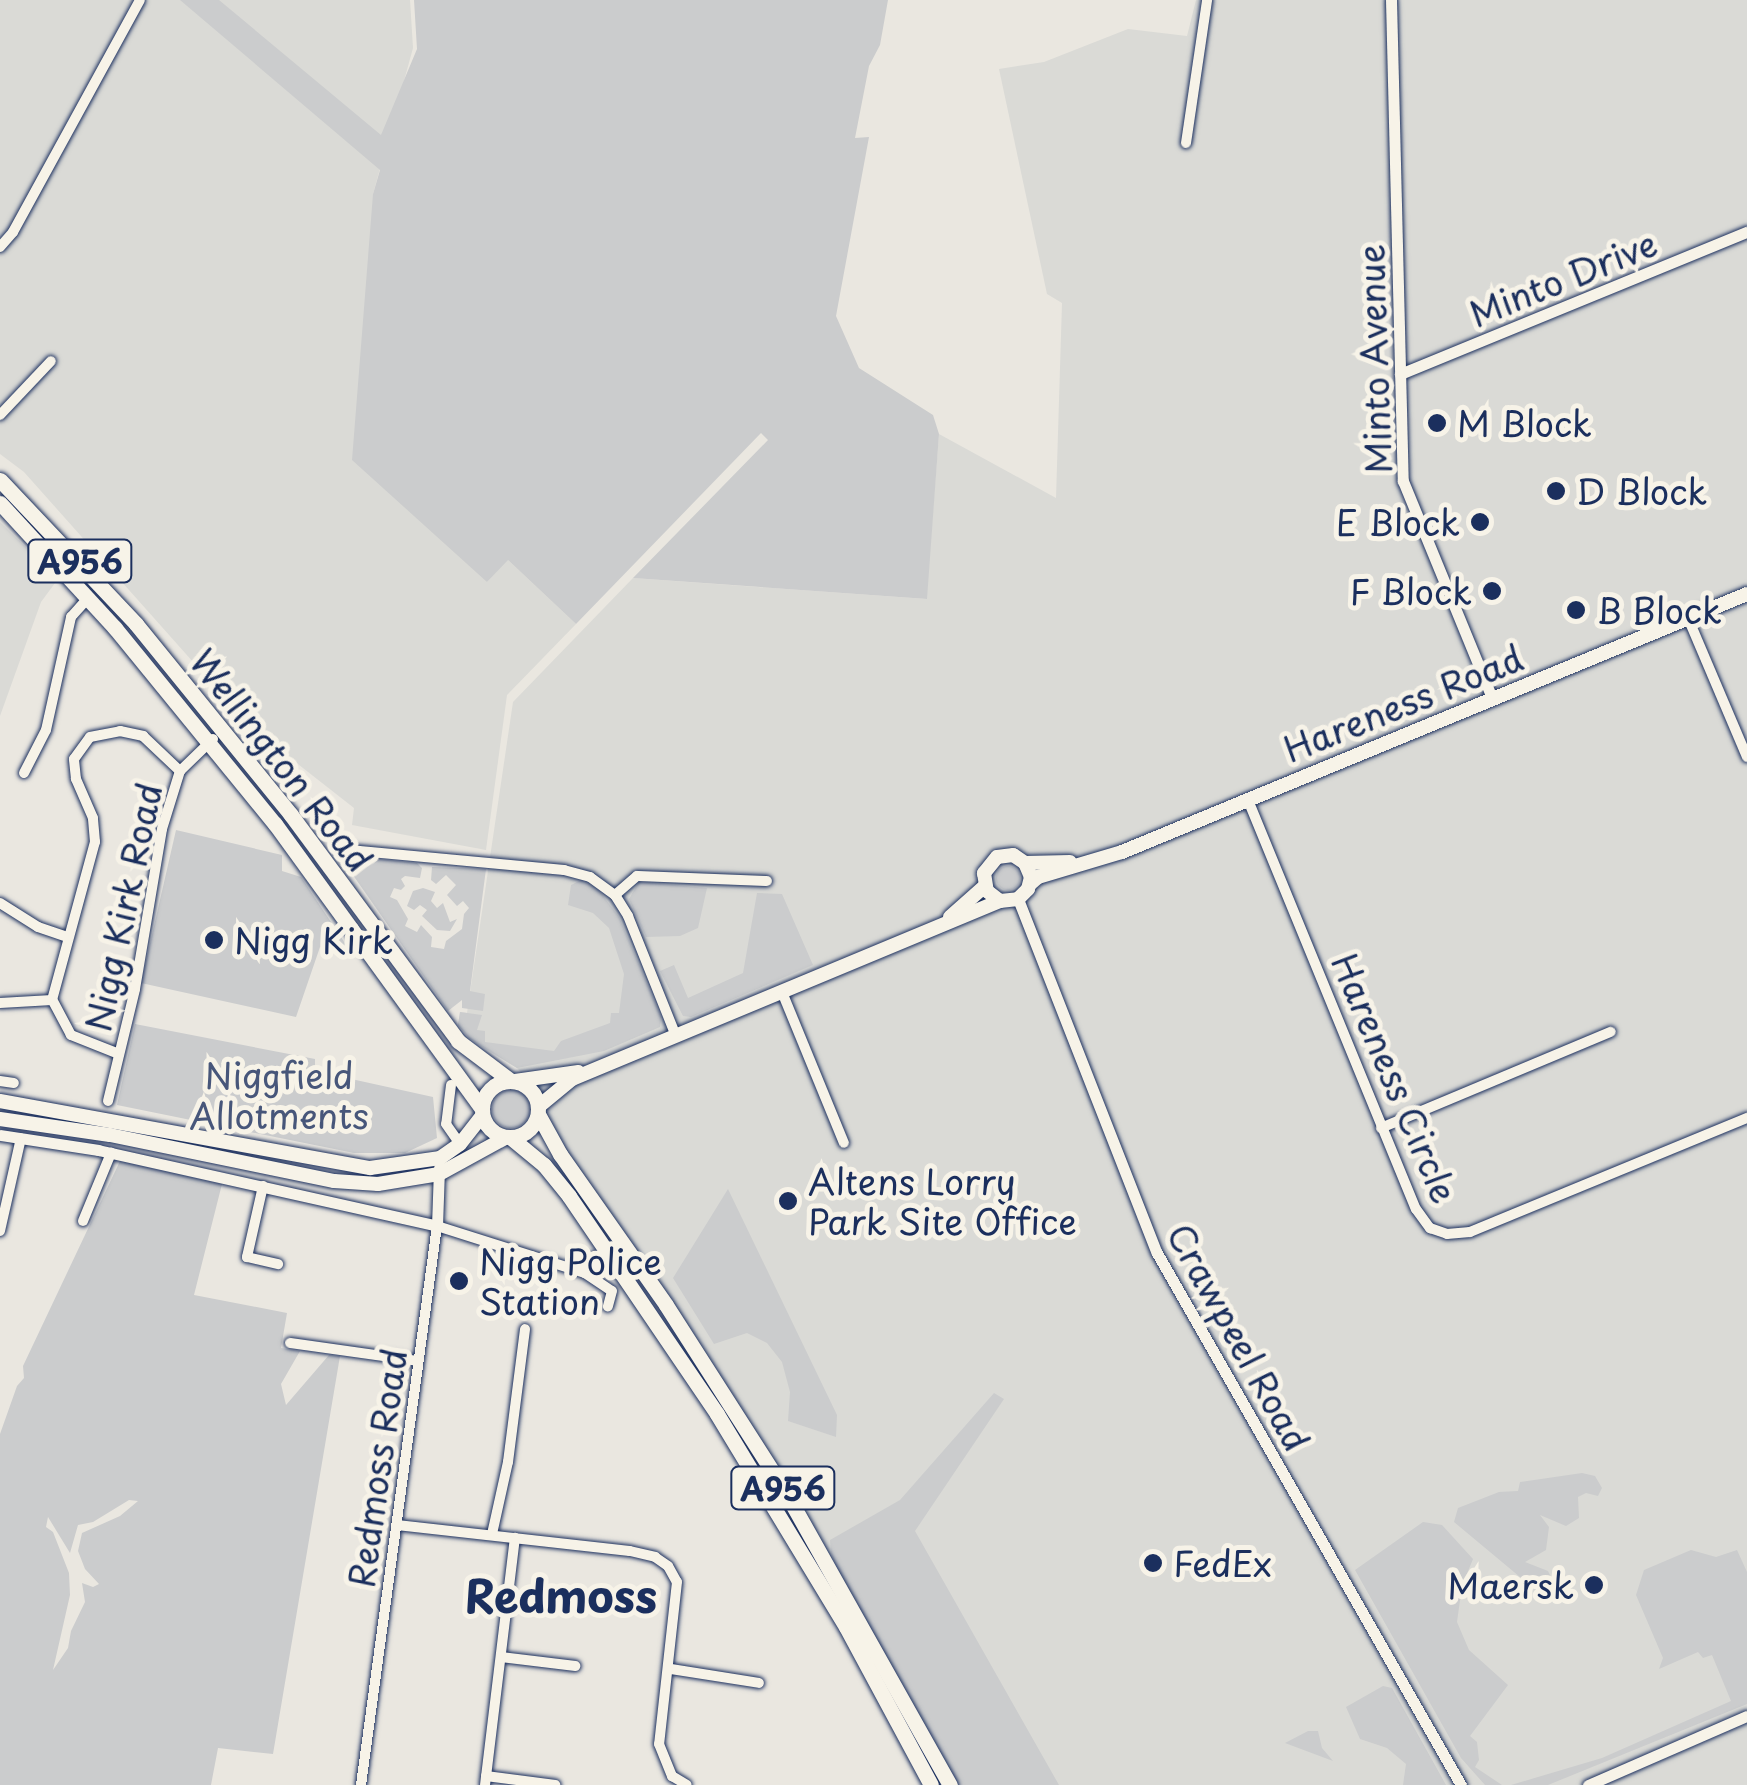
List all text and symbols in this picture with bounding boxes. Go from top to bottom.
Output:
street label: Minto Drive [1464,222,1662,334]
street label: Minto Avenue [1349,244,1399,474]
place label: M Block [1457,402,1593,444]
marker: M Block [1426,412,1448,434]
place label: D Block [1576,470,1707,512]
marker: D Block [1545,480,1567,502]
place label: E Block [1335,501,1460,543]
marker: E Block [1469,511,1491,533]
road number: A956 [25,534,135,588]
place label: F Block [1348,570,1472,612]
marker: F Block [1481,580,1503,602]
place label: B Block [1596,589,1722,631]
marker: B Block [1565,599,1587,621]
street label: Hareness Road [1278,636,1528,770]
street label: Wellington Road [182,640,382,880]
street label: Nigg Kirk Road [76,778,170,1036]
place label: Nigg Kirk [234,919,394,961]
marker: Nigg Kirk [203,929,225,951]
street label: Hareness Circle [1323,947,1467,1209]
park label: Niggfield Allotments [189,1054,369,1136]
place label: Altens Lorry Park Site Office [808,1160,1077,1242]
marker: Altens Lorry Park Site Office [777,1190,799,1212]
street label: Crawpeel Road [1159,1215,1319,1459]
place label: Nigg Police Station [479,1240,663,1322]
marker: Nigg Police Station [448,1270,470,1292]
street label: Redmoss Road [339,1346,415,1590]
road number: A956 [728,1461,838,1515]
place label: FedEx [1173,1542,1272,1584]
marker: FedEx [1142,1552,1164,1574]
place label: Maersk [1447,1564,1574,1606]
district label: Redmoss [465,1568,657,1622]
marker: Maersk [1583,1574,1605,1596]

